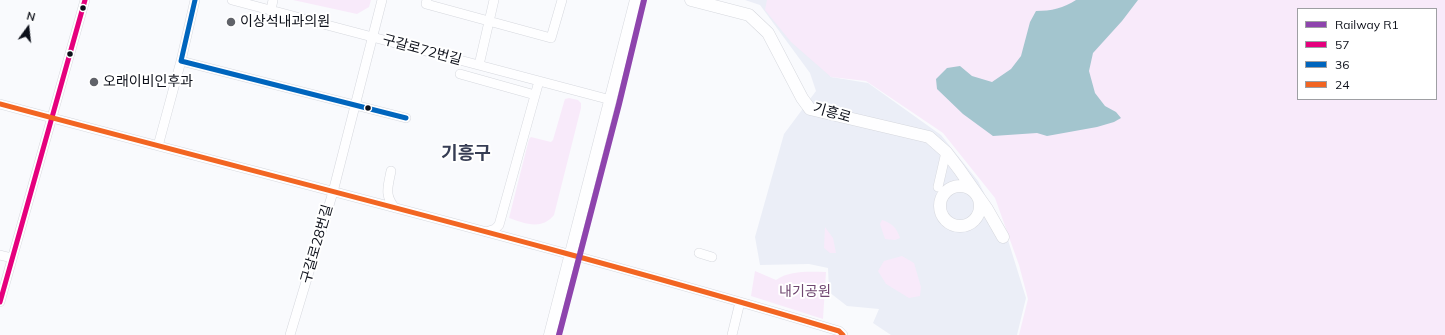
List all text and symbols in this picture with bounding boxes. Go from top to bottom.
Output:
unlabelled marker [78,3,88,13]
north arrow [8,8,48,48]
legend [1297,8,1437,100]
text: N [25,9,37,24]
place label: 이상석내과의원 [240,14,330,30]
marker: 이상석내과의원 [225,16,237,28]
text: Railway R1 [1335,17,1399,32]
street label: 구갈로72번길 [381,31,463,69]
text: 57 [1335,37,1349,52]
unlabelled marker [65,49,75,59]
text: 36 [1335,57,1349,72]
place label: 오래이비인후과 [103,74,193,90]
marker: 오래이비인후과 [88,76,100,88]
text: 24 [1335,77,1349,92]
street label: 기흥로 [811,100,853,126]
unlabelled marker [363,103,373,113]
district label: 기흥구 [441,143,491,165]
street label: 구갈로28번길 [298,203,336,285]
park label: 내기공원 [779,284,831,300]

